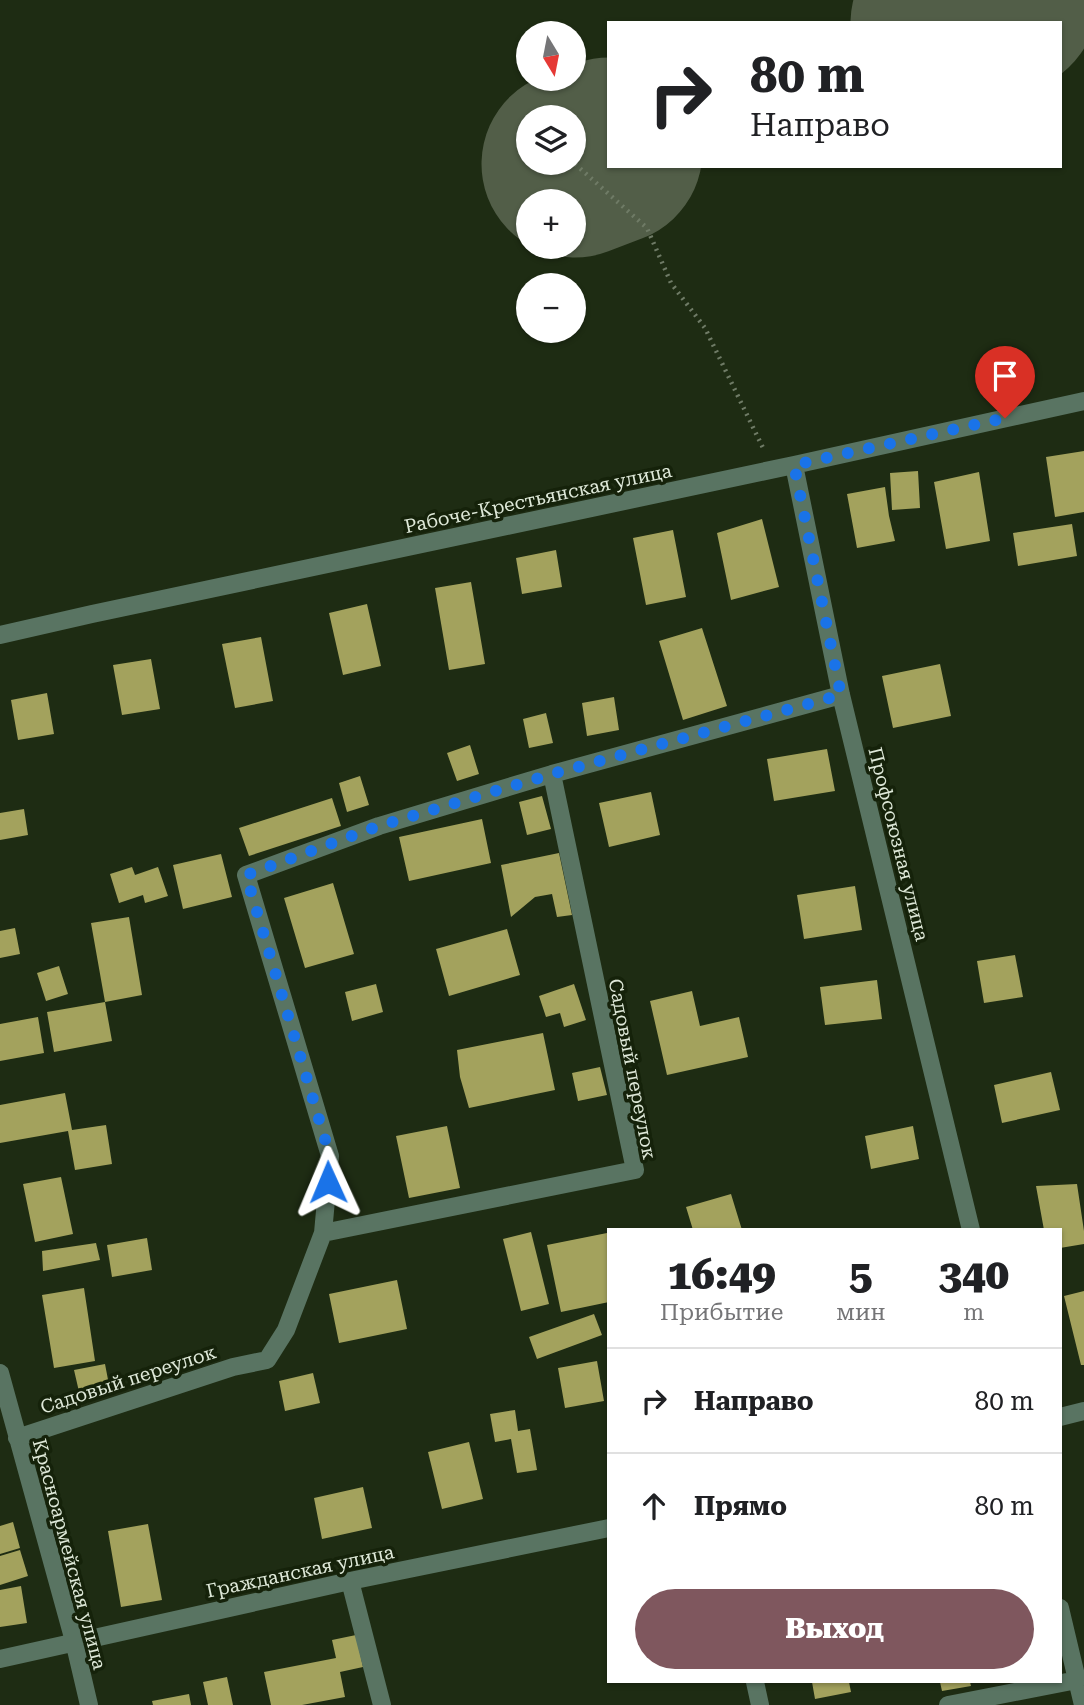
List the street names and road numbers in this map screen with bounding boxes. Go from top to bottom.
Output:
street label: Рабоче-Крестьянская улица [402,459,675,538]
street label: Профсоюзная улица [863,745,934,944]
street label: Садовый переулок [604,977,661,1161]
street label: Садовый переулок [37,1340,219,1419]
street label: Красноармейская улица [28,1436,112,1673]
street label: Гражданская улица [204,1540,397,1603]

